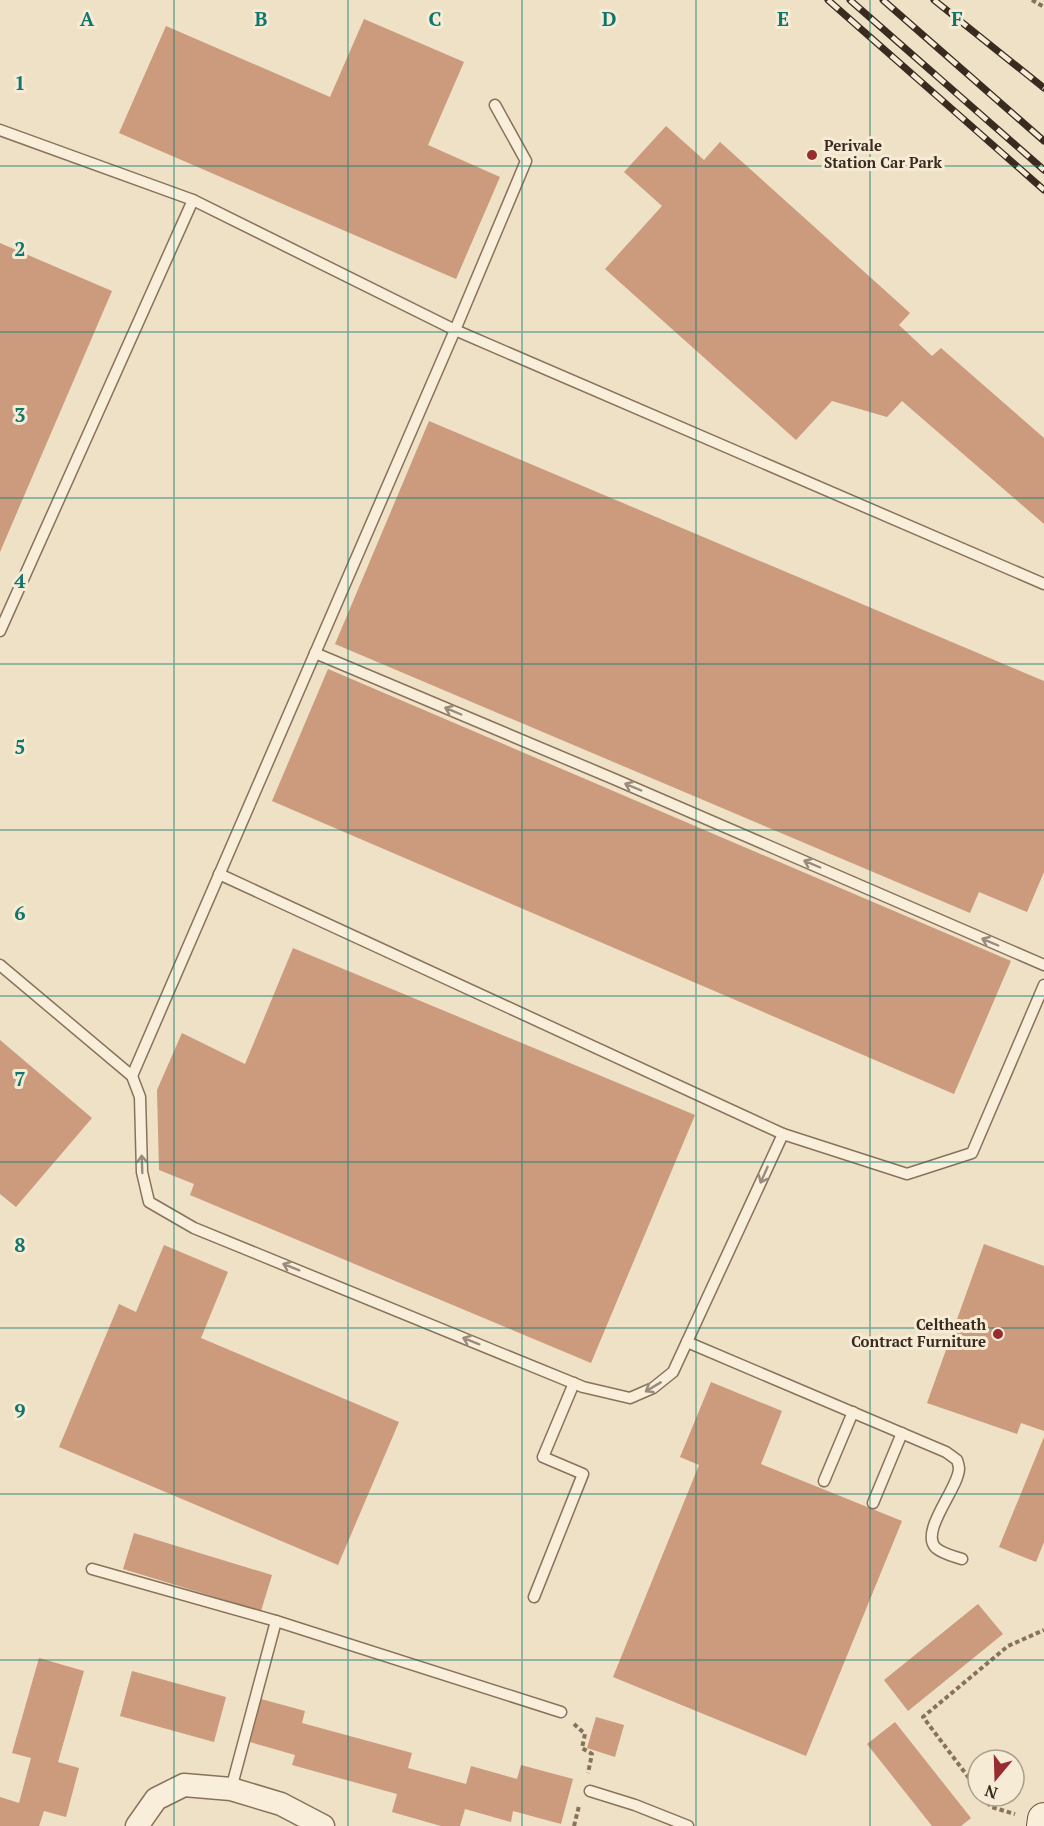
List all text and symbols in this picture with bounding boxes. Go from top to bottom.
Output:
text: A [80,5,95,32]
text: B [255,5,268,32]
text: C [428,5,442,32]
text: D [602,5,616,32]
text: E [777,5,789,32]
text: F [951,5,963,32]
text: 1 [14,69,26,96]
place label: Perivale Station Car Park [824,135,942,172]
marker: Perivale Station Car Park [805,148,819,162]
text: 2 [14,235,26,262]
text: 3 [14,401,26,428]
text: 4 [14,567,26,594]
one-way arrow [444,705,463,716]
text: 5 [14,733,26,760]
one-way arrow [624,780,642,792]
one-way arrow [803,858,821,869]
text: 6 [14,899,26,926]
one-way arrow [982,936,1000,947]
text: 7 [14,1065,26,1092]
one-way arrow [137,1154,148,1174]
one-way arrow [757,1166,769,1184]
text: 8 [14,1231,26,1258]
one-way arrow [282,1261,300,1272]
place label: Celtheath Contract Furniture [851,1314,986,1351]
marker: Celtheath Contract Furniture [991,1327,1005,1341]
one-way arrow [463,1335,481,1346]
one-way arrow [645,1381,662,1393]
text: 9 [14,1397,26,1424]
north arrow [966,1748,1026,1808]
text: N [982,1780,1000,1805]

